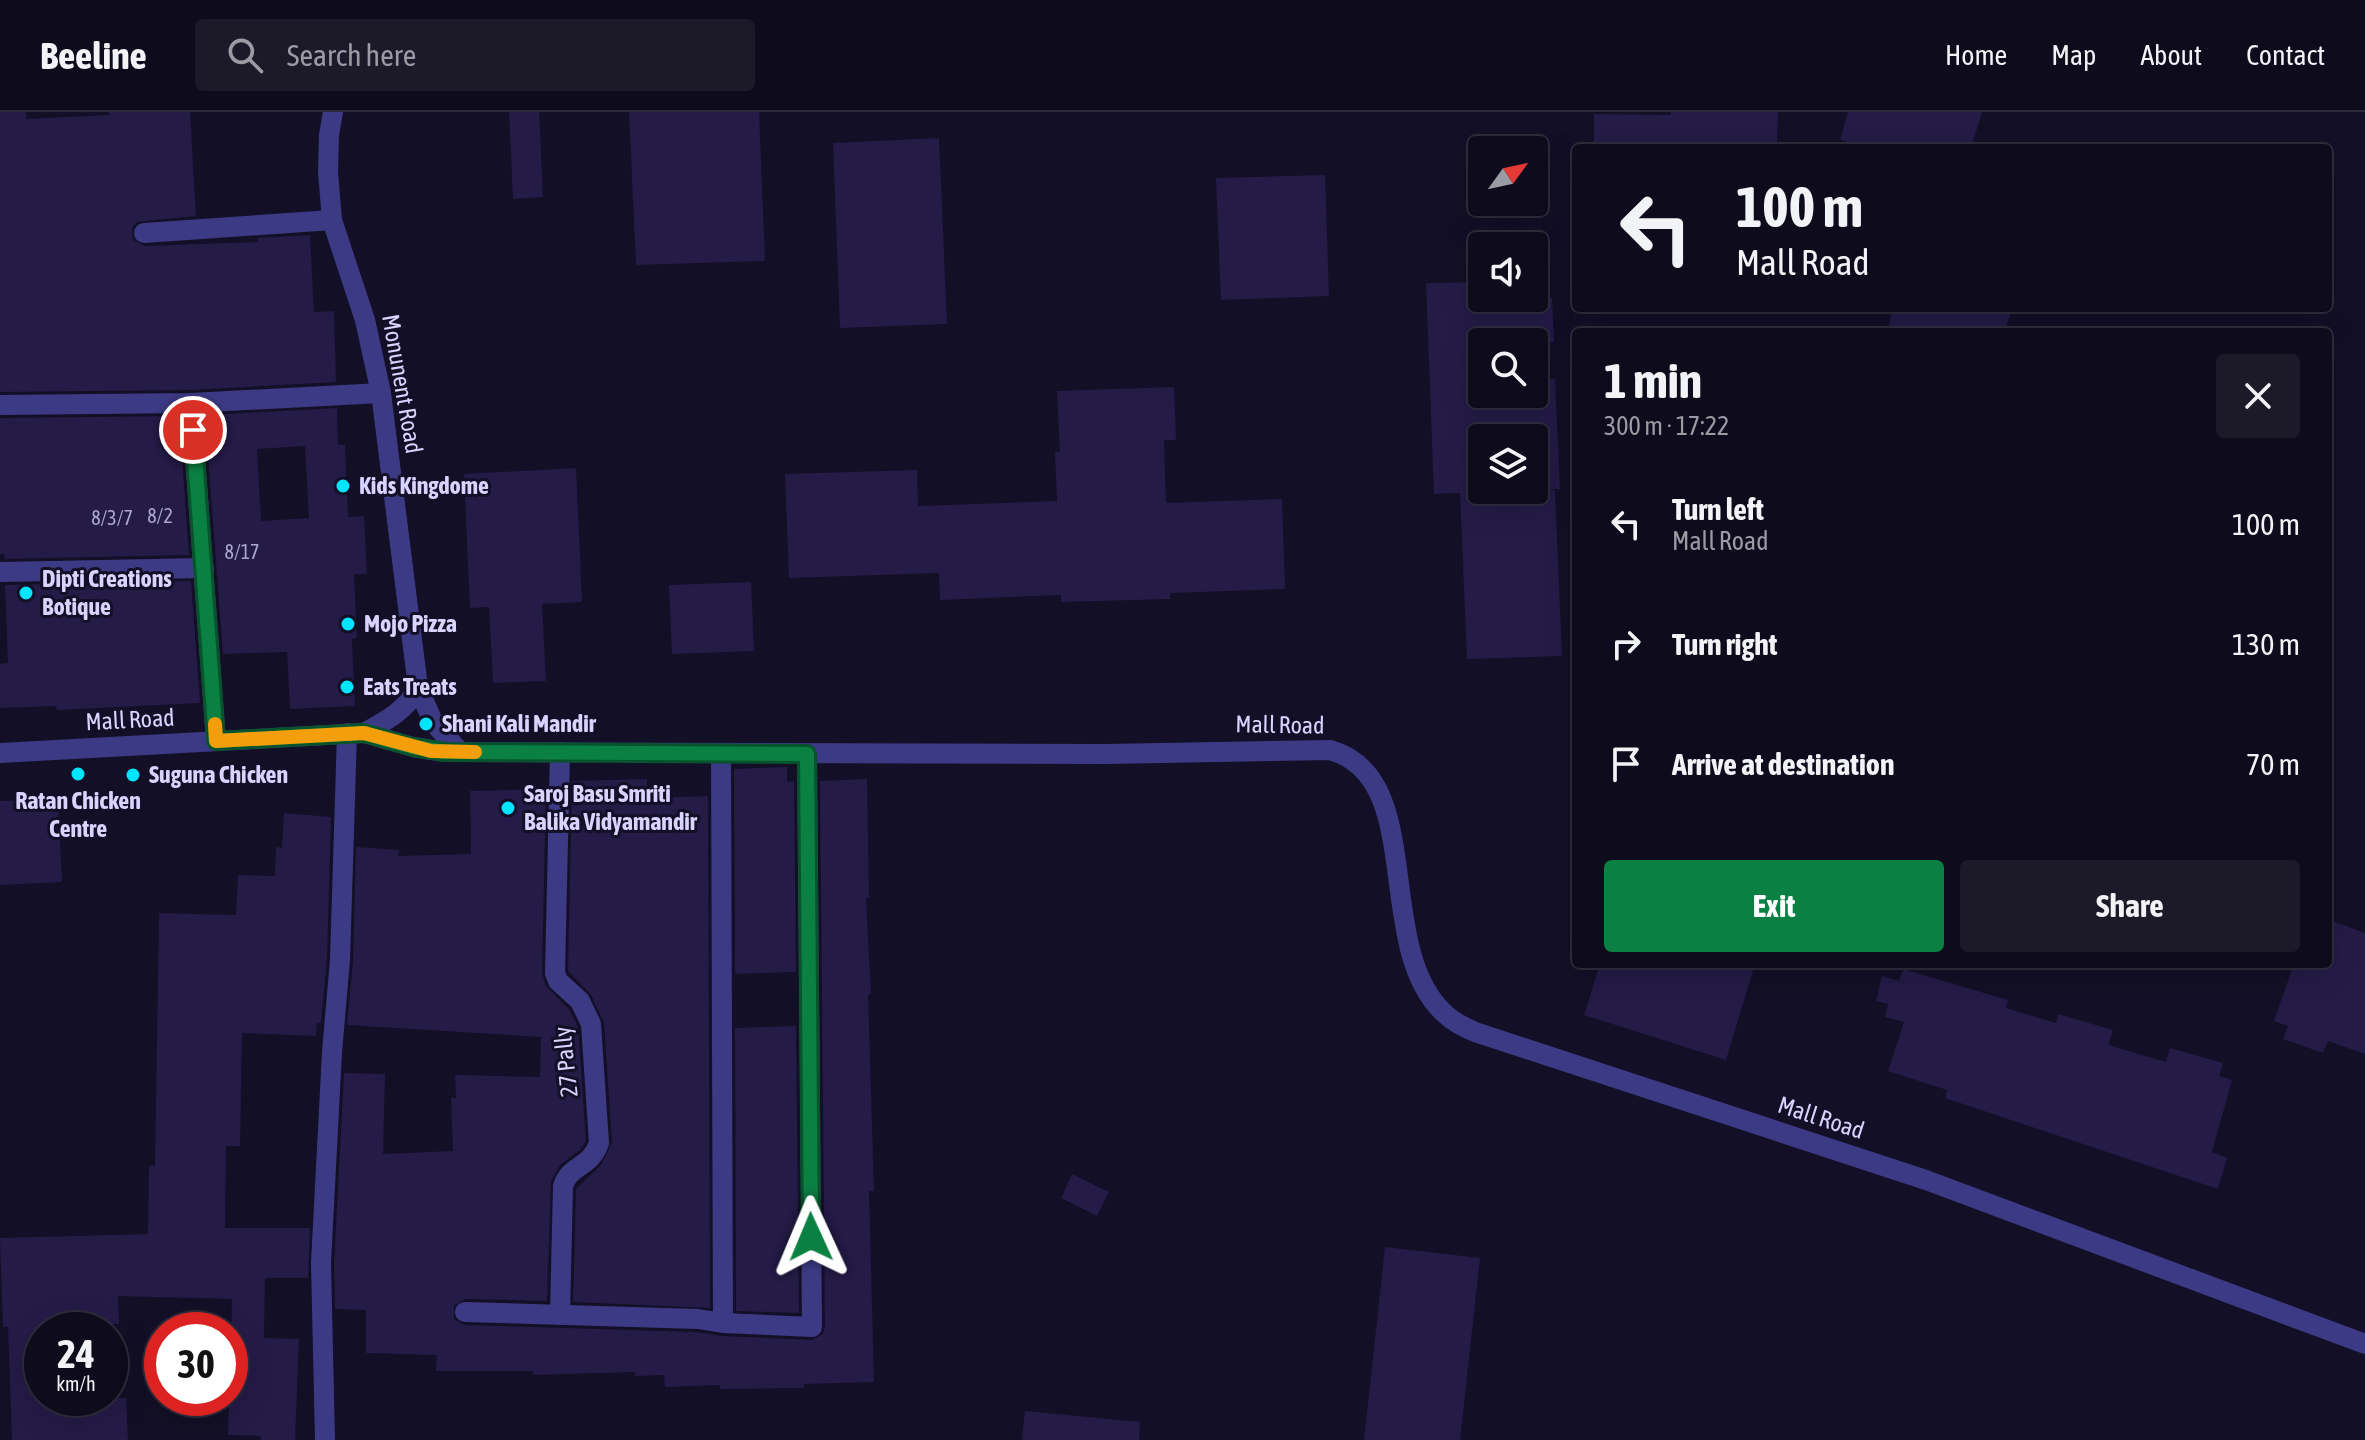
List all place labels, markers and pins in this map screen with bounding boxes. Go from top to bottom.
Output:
pin [159,396,227,464]
place label: Kids Kingdome [359,472,489,499]
marker: Kids Kingdome [334,477,352,495]
place label: Dipti Creations Botique [42,565,172,620]
marker: Dipti Creations Botique [17,584,35,602]
place label: Mojo Pizza [364,610,457,637]
marker: Mojo Pizza [339,615,357,633]
place label: Eats Treats [363,673,457,700]
marker: Eats Treats [338,678,356,696]
place label: Shani Kali Mandir [442,710,597,737]
marker: Shani Kali Mandir [417,715,435,733]
place label: Suguna Chicken [149,761,288,788]
marker: Ratan Chicken Centre [69,765,87,783]
marker: Suguna Chicken [124,766,142,784]
place label: Saroj Basu Smriti Balika Vidyamandir [524,780,698,835]
place label: Ratan Chicken Centre [15,787,141,842]
marker: Saroj Basu Smriti Balika Vidyamandir [499,799,517,817]

